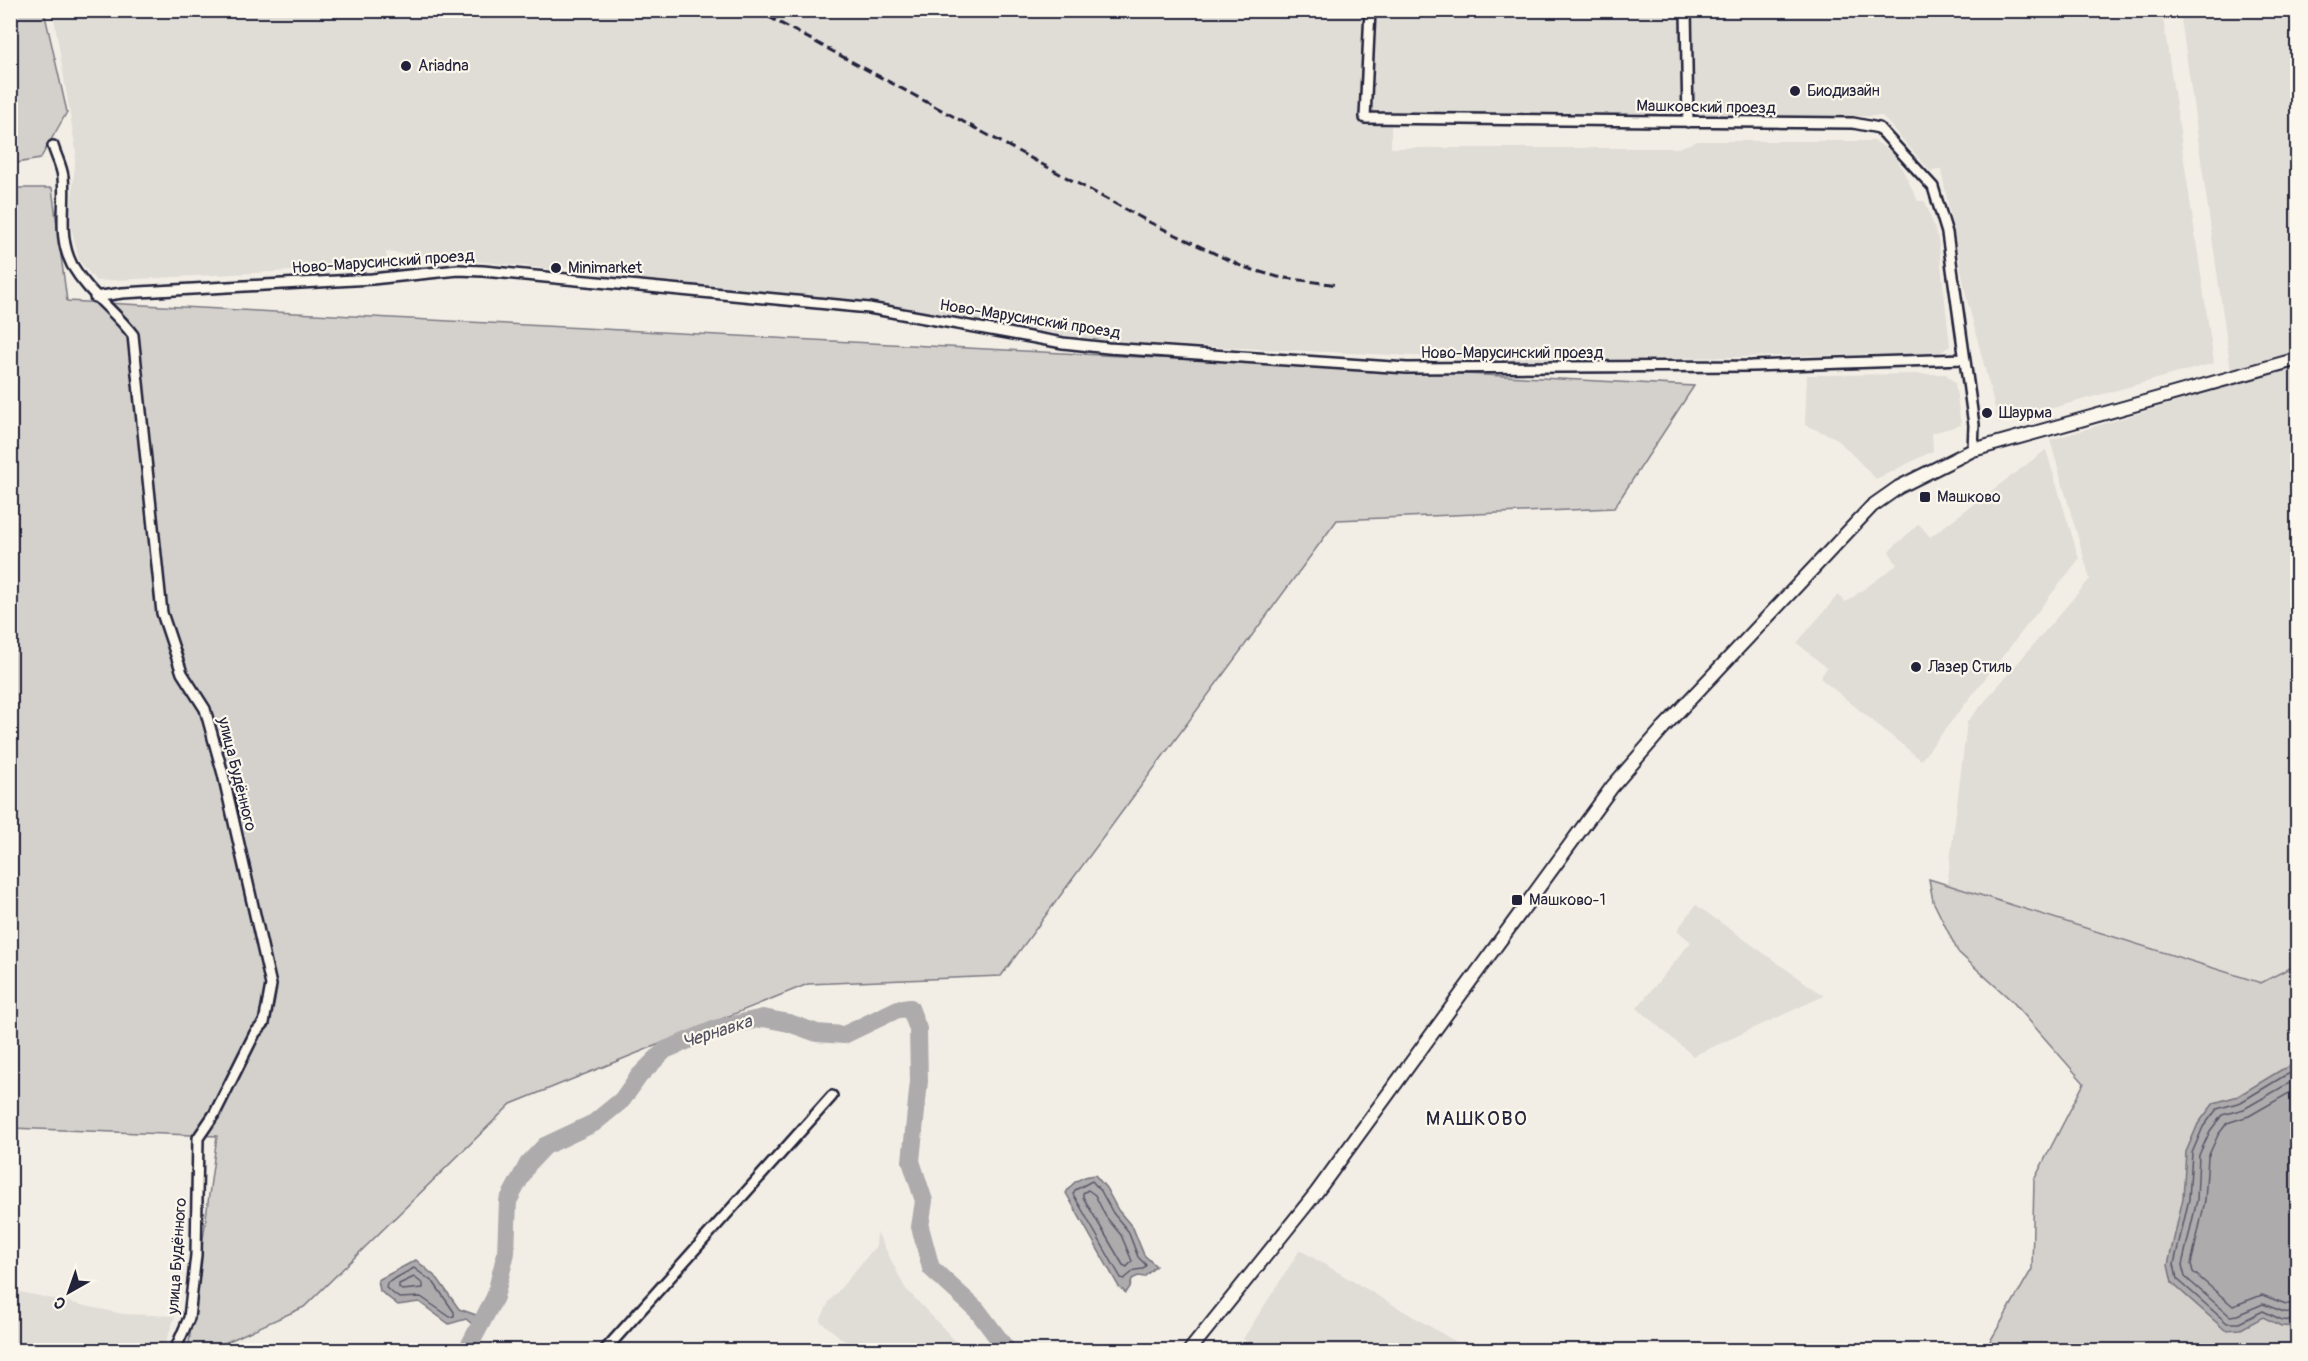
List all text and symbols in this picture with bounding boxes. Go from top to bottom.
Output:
place label: Ariadna [418,56,469,76]
marker: Ariadna [399,59,413,73]
place label: Биодизайн [1807,81,1880,101]
marker: Биодизайн [1788,84,1802,98]
street label: Машковский проезд [1636,96,1776,118]
street label: Ново-Марусинский проезд [291,246,475,278]
place label: Minimarket [568,258,643,278]
marker: Minimarket [549,261,563,275]
street label: Ново-Марусинский проезд [938,295,1122,343]
street label: Ново-Марусинский проезд [1421,343,1604,363]
place label: Шаурма [1999,403,2052,423]
marker: Шаурма [1980,406,1994,420]
place label: Машково [1937,487,2001,507]
marker: Машково [1918,490,1932,504]
place label: Лазер Стиль [1927,657,2012,677]
marker: Лазер Стиль [1909,660,1923,674]
street label: улица Будённого [213,714,261,833]
place label: Машково-1 [1529,890,1606,910]
marker: Машково-1 [1510,893,1524,907]
water label: Чернавка [679,1009,756,1054]
district label: МАШКОВО [1426,1106,1528,1131]
street label: улица Будённого [163,1197,191,1316]
north arrow [39,1262,99,1322]
text: С [50,1292,70,1314]

